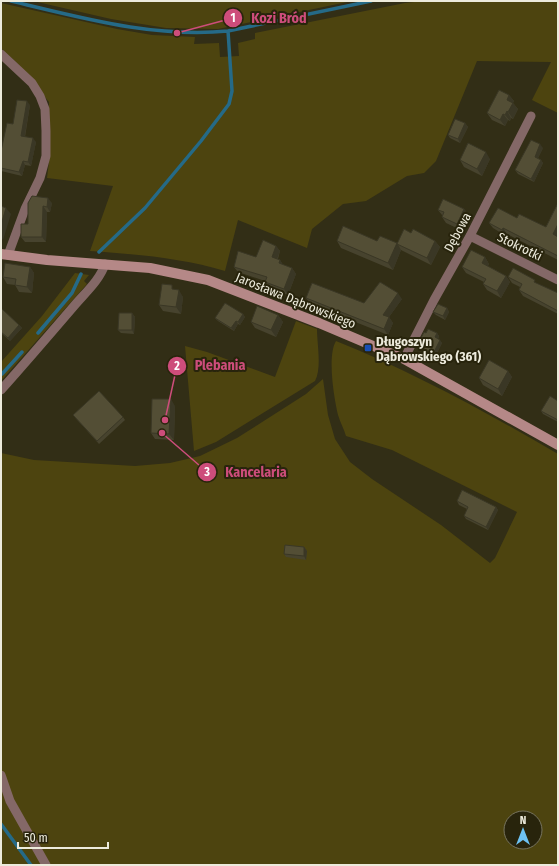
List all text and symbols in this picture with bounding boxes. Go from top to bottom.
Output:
callout: Kozi Bród [223,5,314,31]
text: Kozi Bród [251,10,307,27]
text: 1 [230,11,236,25]
street label: Dębowa [441,210,474,254]
street label: Stokrotki [495,229,545,264]
street label: Jarosława Dąbrowskiego [233,269,358,332]
place label: Długoszyn Dąbrowskiego (361) [376,334,481,365]
marker: Długoszyn Dąbrowskiego (361) [363,343,373,353]
callout: Plebania [167,353,254,379]
text: Plebania [195,357,245,374]
text: 2 [173,359,180,373]
callout: Kancelaria [197,459,295,485]
text: Kancelaria [225,464,287,481]
text: 3 [203,465,210,479]
north arrow [503,810,543,850]
text: N [520,814,526,827]
scale bar [18,824,108,850]
text: 50 m [24,831,48,845]

